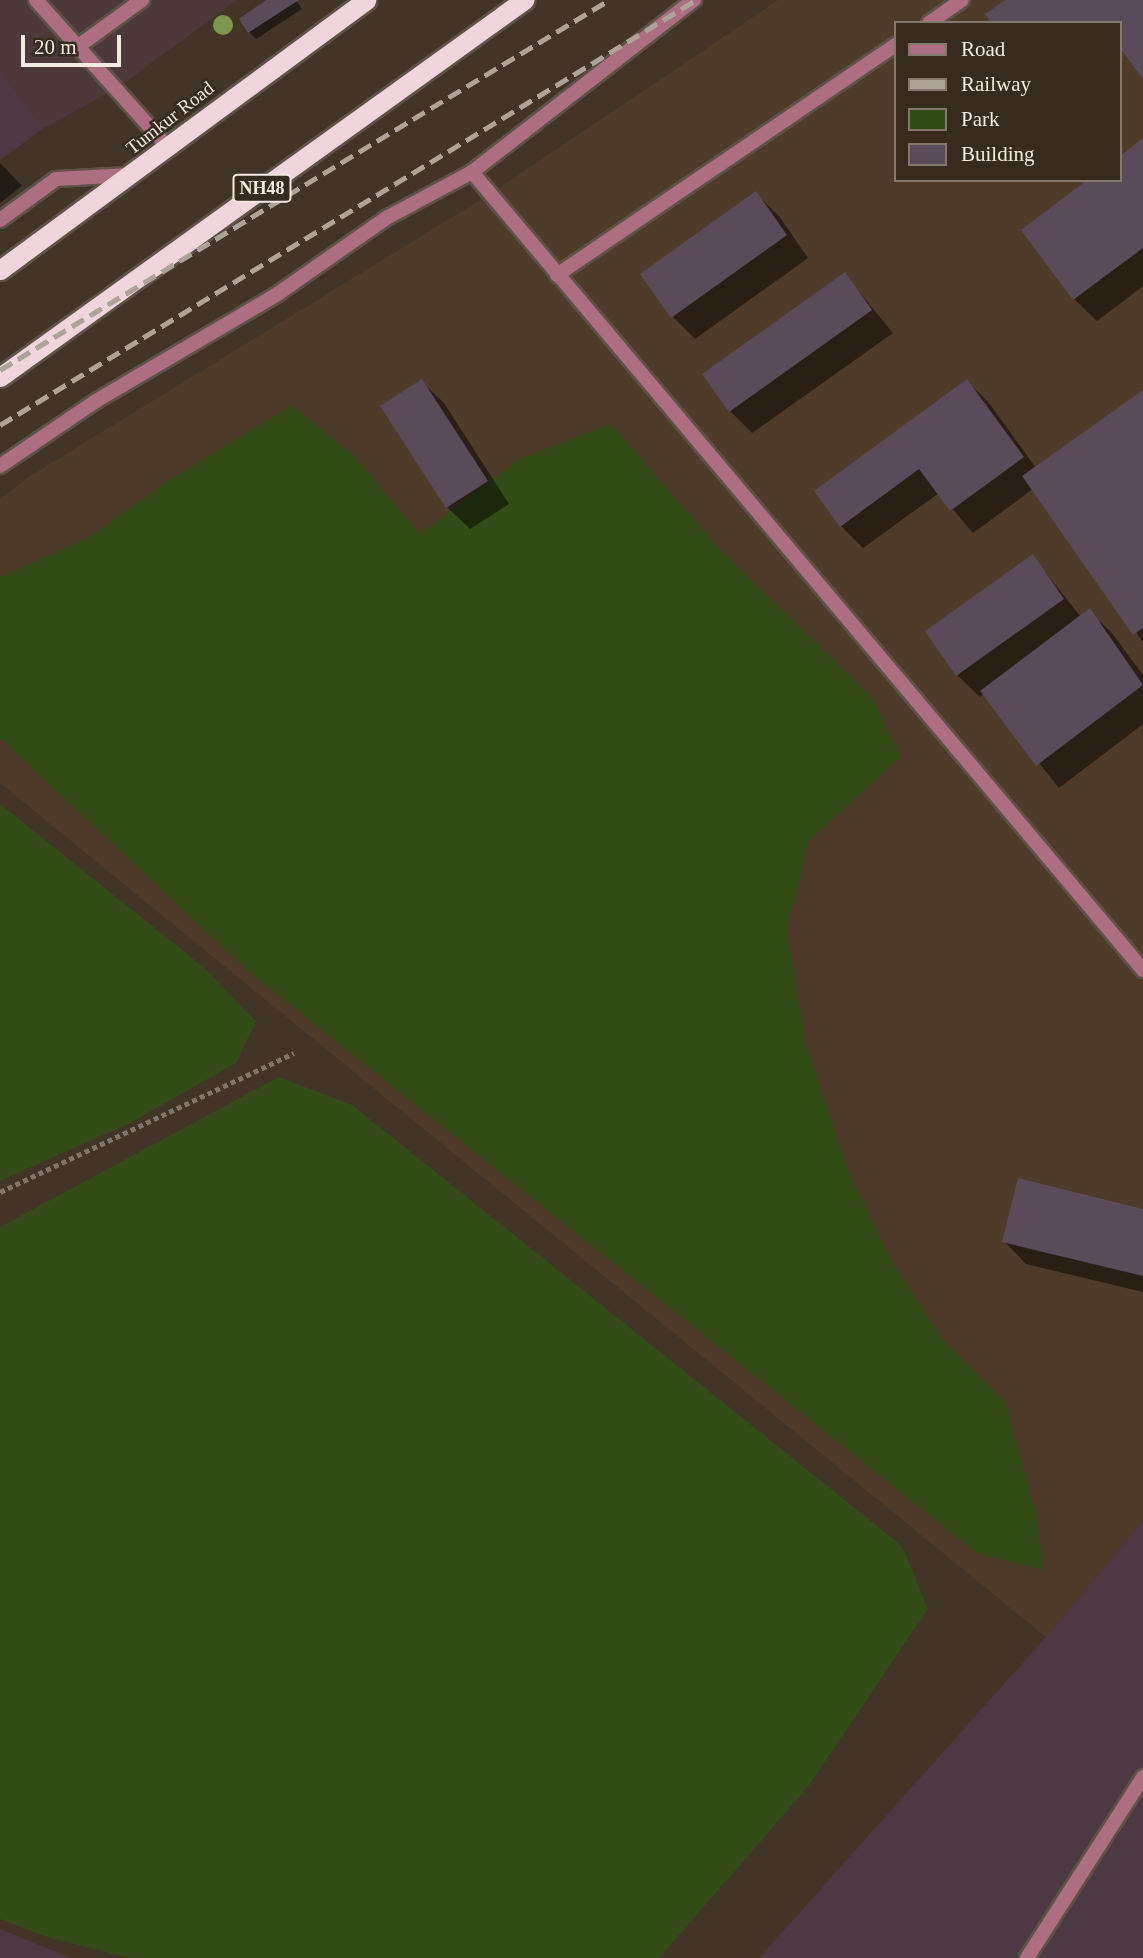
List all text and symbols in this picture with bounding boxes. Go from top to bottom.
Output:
scale bar [24,21,124,65]
legend [894,21,1122,182]
text: 20 m [34,35,77,59]
text: Road [961,37,1005,61]
text: Railway [961,72,1031,96]
street label: Tumkur Road [121,77,219,159]
text: Park [961,107,1000,131]
text: Building [961,142,1035,166]
road number: NH48 [232,174,292,202]

